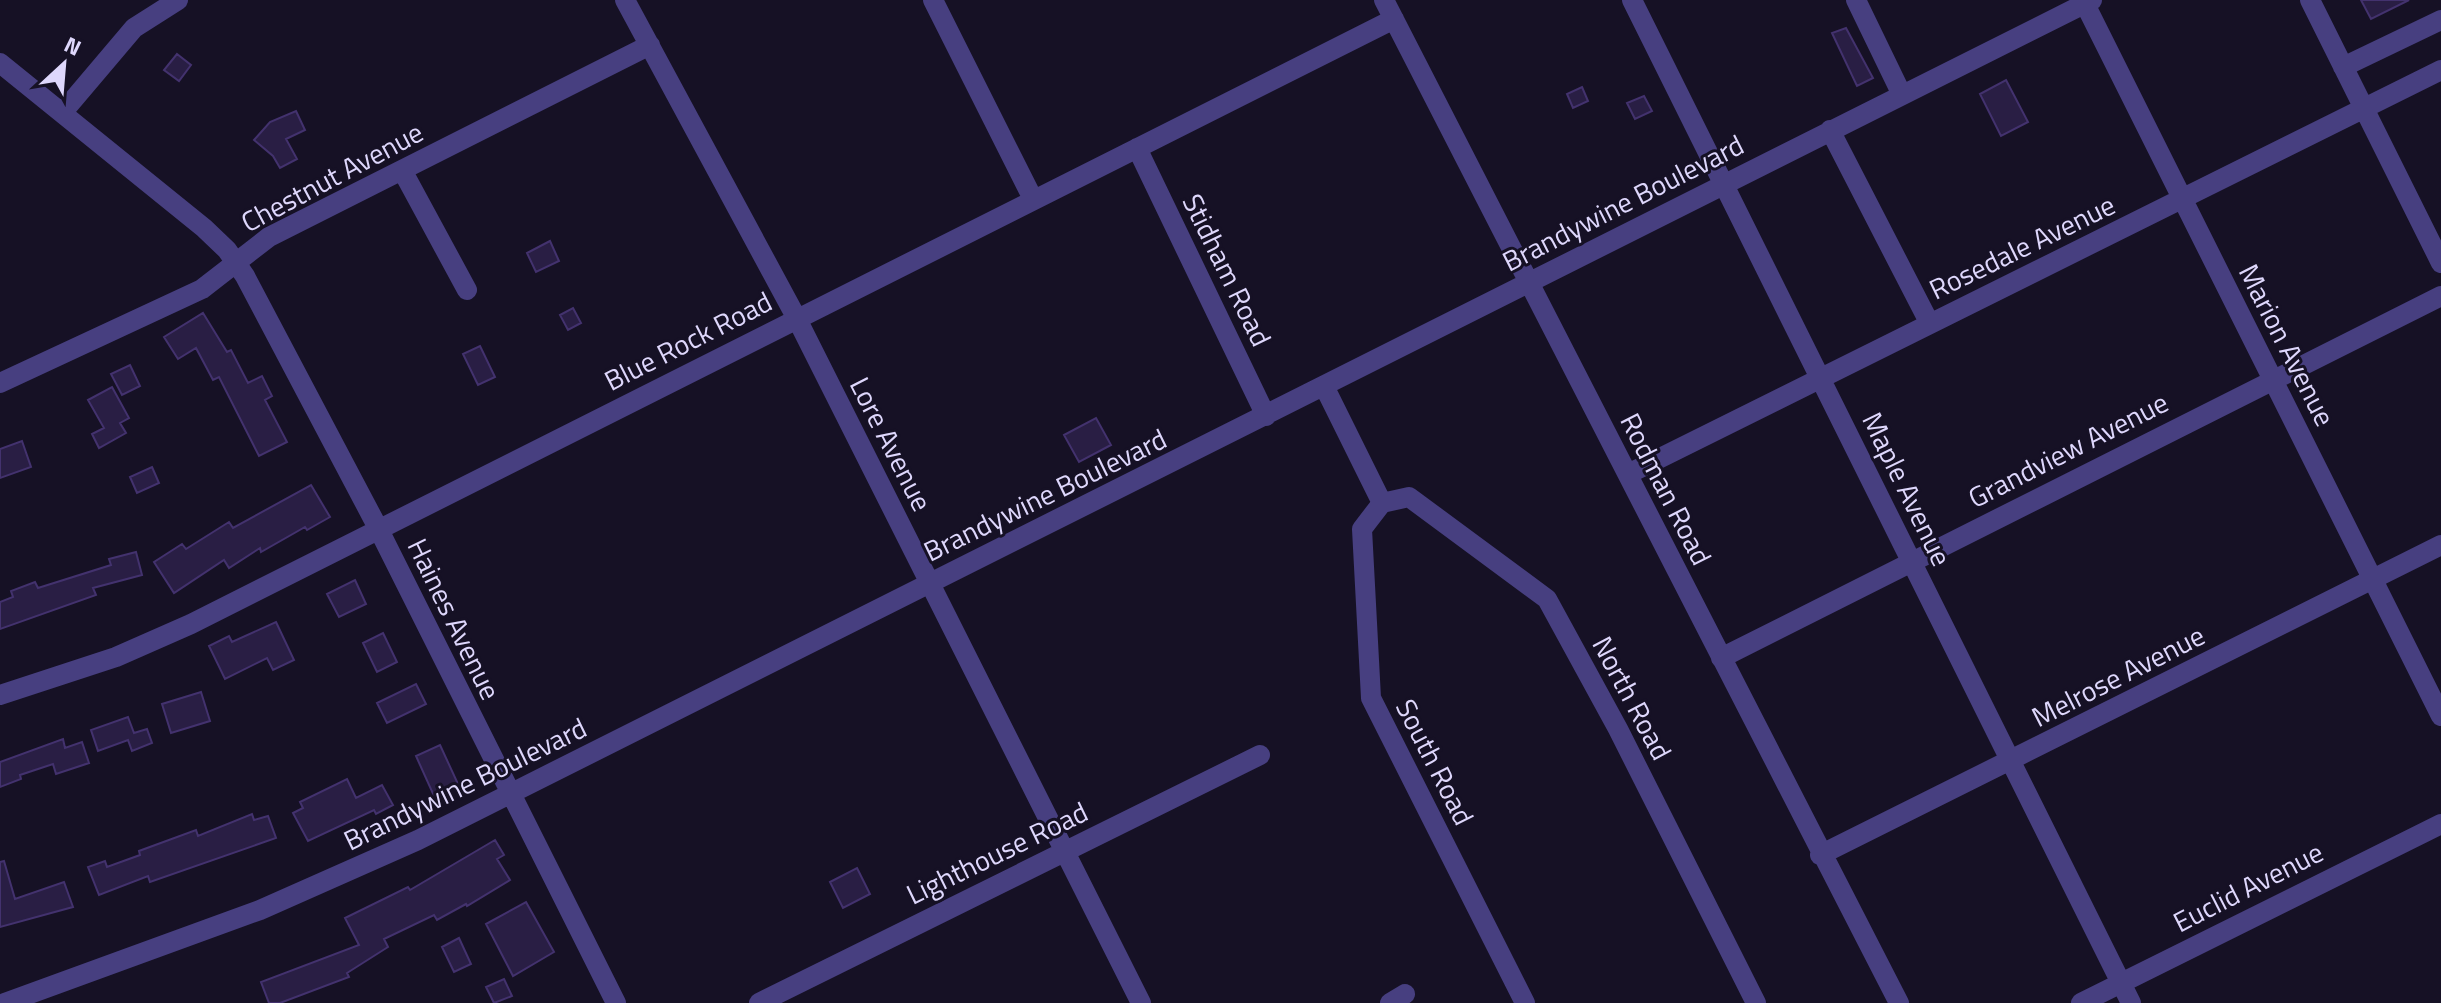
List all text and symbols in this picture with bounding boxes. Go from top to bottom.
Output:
north arrow [24,24,104,104]
text: N [58,27,87,65]
street label: Chestnut Avenue [233,110,430,243]
street label: Brandywine Boulevard [1495,123,1751,282]
street label: Rosedale Avenue [1922,183,2122,310]
street label: Stidham Road [1172,186,1283,353]
street label: Marion Avenue [2228,256,2347,433]
street label: Blue Rock Road [596,280,779,401]
street label: Lore Avenue [839,369,944,518]
street label: Grandview Avenue [1960,381,2175,519]
street label: Maple Avenue [1852,404,1963,573]
street label: Rodman Road [1610,405,1723,572]
street label: Brandywine Boulevard [916,417,1174,572]
street label: Haines Avenue [397,531,512,707]
street label: Melrose Avenue [2024,613,2212,738]
street label: North Road [1582,628,1683,767]
street label: South Road [1385,691,1486,832]
street label: Brandywine Boulevard [336,706,594,861]
street label: Lighthouse Road [899,790,1095,915]
street label: Euclid Avenue [2165,830,2330,943]

